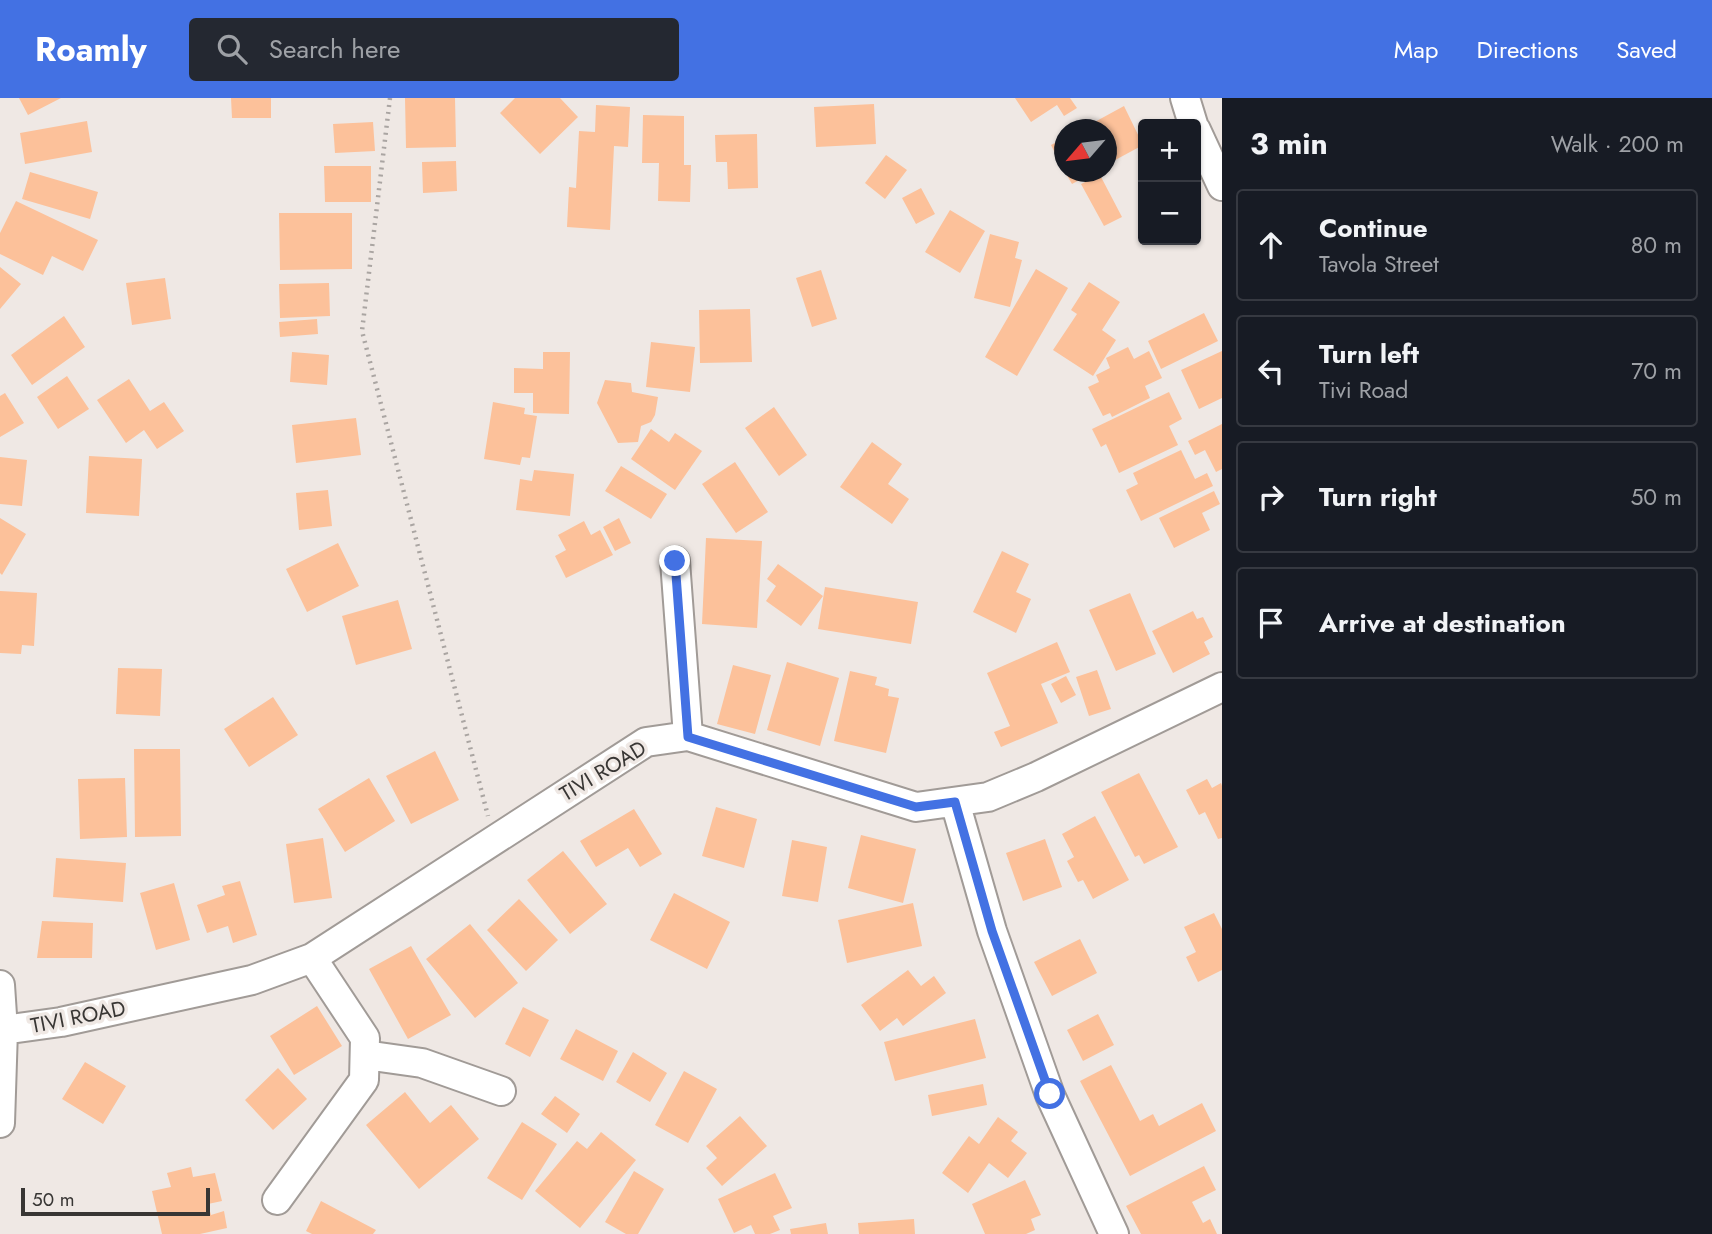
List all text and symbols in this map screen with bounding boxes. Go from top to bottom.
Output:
search box [189,18,679,81]
text: Roamly [35,26,147,73]
icon: search [213,30,251,68]
text: Search here [269,30,400,68]
text: Map [1394,32,1439,67]
text: Directions [1477,32,1578,67]
text: Saved [1616,32,1677,67]
north arrow [1054,119,1117,182]
map controls [1138,119,1201,245]
button: + [1138,119,1201,182]
text: 3 min [1250,122,1328,165]
text: Walk · 200 m [1551,127,1684,161]
button: − [1138,182,1201,245]
text: Continue [1319,209,1428,247]
icon: ahead [1252,226,1290,264]
text: 80 m [1631,228,1682,262]
text: Tavola Street [1319,247,1439,281]
text: Turn left [1319,335,1419,373]
icon: left [1252,352,1290,390]
text: 70 m [1631,354,1682,388]
text: Tivi Road [1319,373,1408,407]
icon: right [1252,478,1290,516]
text: Turn right [1319,478,1437,516]
text: 50 m [1630,480,1682,514]
route end [659,545,690,576]
icon: arrive [1252,604,1290,642]
text: Arrive at destination [1319,604,1566,642]
street label: TIVI ROAD [554,733,652,809]
street label: TIVI ROAD [28,993,128,1041]
route start [1034,1078,1065,1109]
scale bar [21,1185,210,1217]
text: 50 m [32,1186,75,1213]

